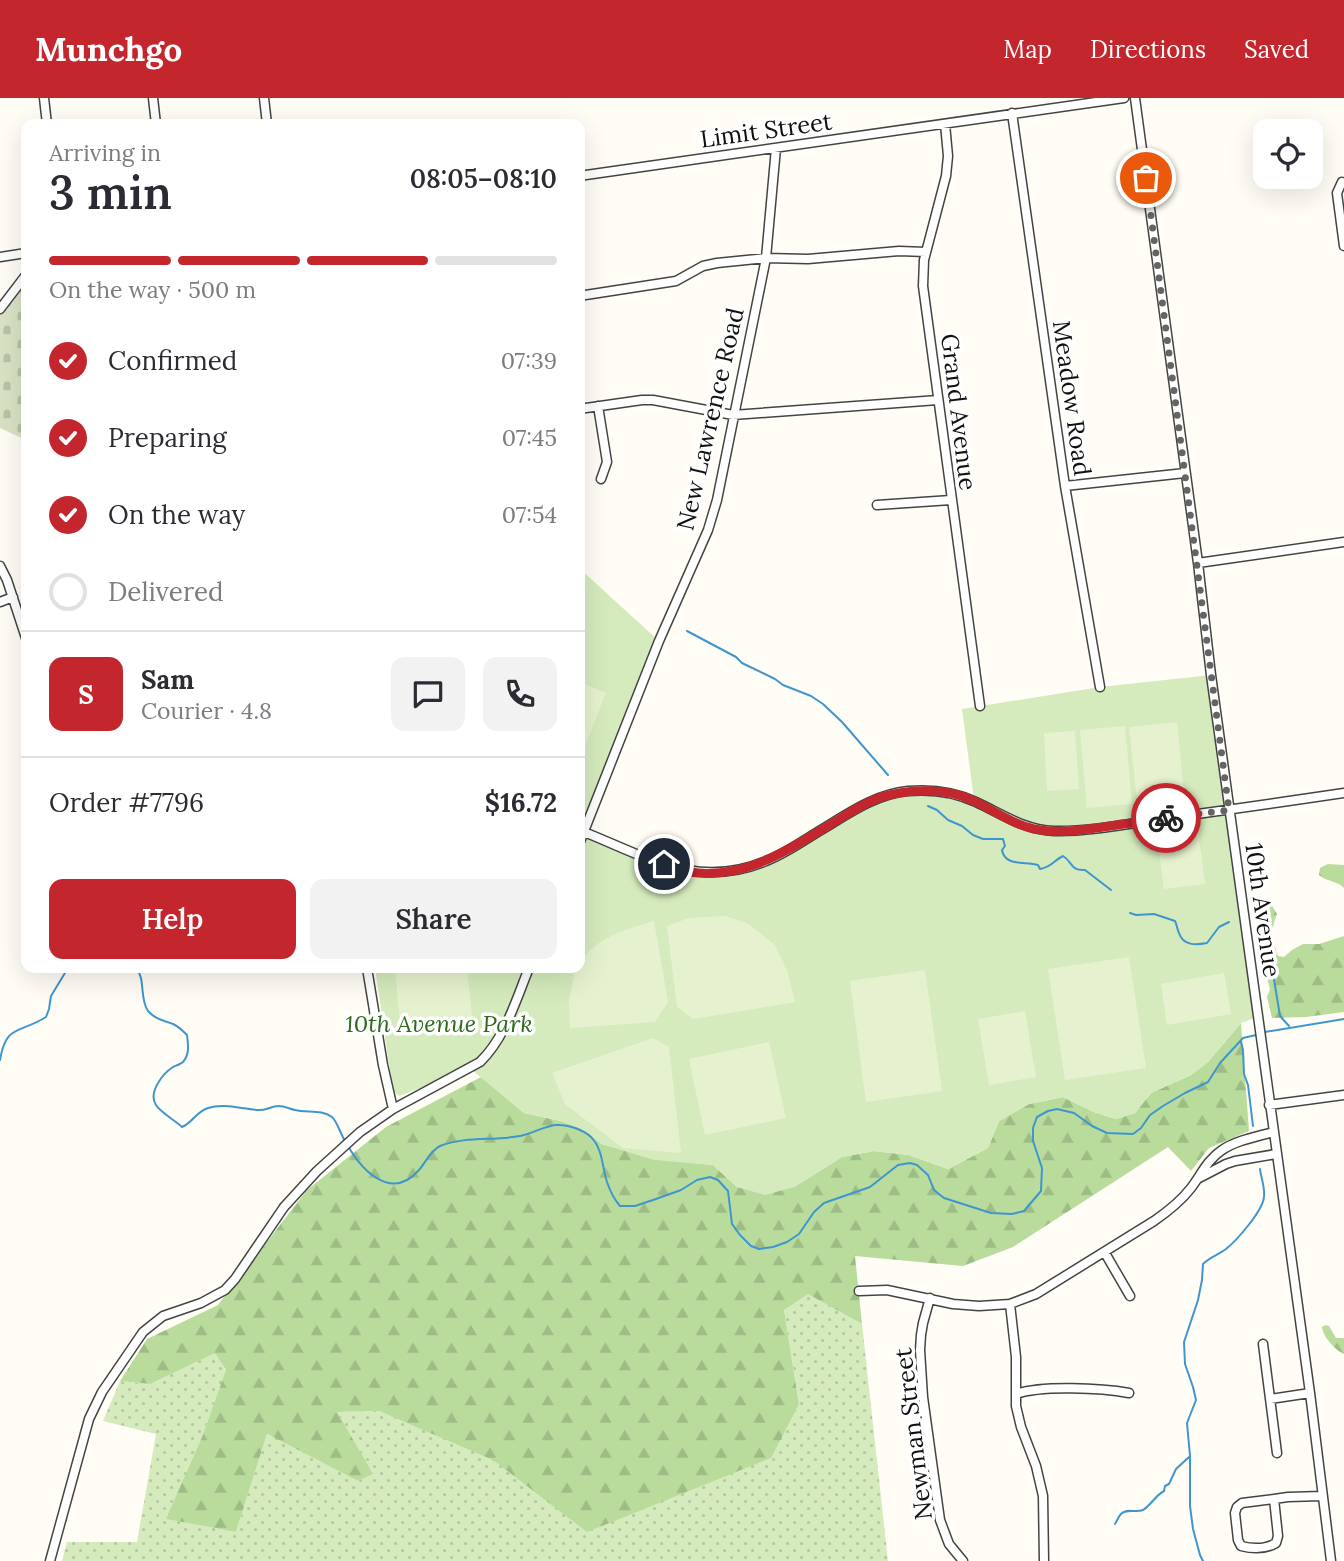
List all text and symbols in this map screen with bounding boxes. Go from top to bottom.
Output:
text: Munchgo [35,28,182,70]
text: Map [1003,34,1052,65]
text: Directions [1090,34,1206,65]
text: Saved [1244,34,1309,65]
street label: Limit Street [698,105,835,155]
map controls [1253,119,1323,189]
button: locate [1253,119,1323,189]
text: Arriving in [49,138,161,167]
pin [1116,148,1176,208]
icon: bag [1127,159,1165,197]
text: 08:05–08:10 [410,162,557,195]
text: 3 min [49,163,172,222]
text: On the way · 500 m [49,275,256,304]
street label: New Lawrence Road [669,305,751,533]
street label: Meadow Road [1046,318,1098,478]
street label: Grand Avenue [934,332,984,492]
icon: check [49,342,87,380]
text: Confirmed [108,344,237,377]
text: 07:39 [501,346,557,375]
icon: check [49,419,87,457]
text: Preparing [108,421,227,454]
text: 07:45 [502,423,557,452]
icon: check [49,496,87,534]
text: On the way [108,498,245,531]
text: 07:54 [502,500,557,529]
text: Delivered [108,575,224,608]
button: chat [391,657,465,731]
button: phone [483,657,557,731]
text: Sam [141,663,194,696]
text: S [78,678,94,711]
text: Courier · 4.8 [141,696,272,725]
courier [1131,783,1201,853]
text: Order #7796 [49,786,204,819]
text: $16.72 [485,786,557,819]
icon: bike [1147,799,1185,837]
pin [634,834,694,894]
street label: 10th Avenue [1238,841,1288,979]
icon: home [645,845,683,883]
button: Help [49,879,296,959]
button: Share [310,879,557,959]
park label: 10th Avenue Park [345,1008,533,1039]
street label: Newman Street [887,1346,939,1522]

